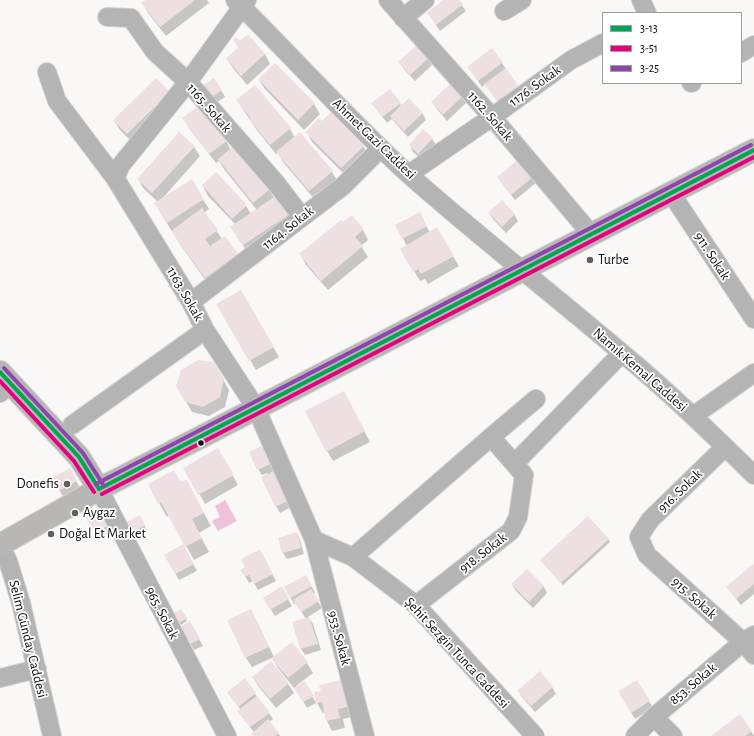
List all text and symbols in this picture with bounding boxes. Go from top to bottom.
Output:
legend [602,12,742,84]
text: 3-13 [640,22,658,34]
text: 3-51 [640,42,658,54]
street label: 1176. Sokak [506,62,564,110]
text: 3-25 [640,62,659,74]
street label: 1165. Sokak [183,80,235,136]
street label: 1162. Sokak [464,88,516,144]
street label: Ahmet Gazi Caddesi [329,95,419,183]
street label: 1164. Sokak [259,203,317,253]
street label: 911. Sokak [690,229,734,283]
place label: Turbe [598,252,629,268]
marker: Turbe [585,255,595,265]
street label: 1163. Sokak [163,264,207,324]
street label: Namık Kemal Caddesi [589,325,691,415]
unlabelled marker [196,438,206,448]
street label: 916. Sokak [654,466,706,516]
place label: Donefis [17,476,59,492]
marker: Donefis [62,479,72,489]
place label: Aygaz [83,505,115,521]
marker: Aygaz [70,508,80,518]
place label: Doğal Et Market [59,526,146,542]
marker: Doğal Et Market [46,529,56,539]
street label: 918. Sokak [456,529,510,577]
street label: 915. Sokak [668,573,720,623]
street label: Selim Günday Caddesi [5,578,51,700]
street label: 965. Sokak [142,584,182,642]
street label: Şehit Sezgin Tunca Caddesi [401,594,513,712]
street label: 953. Sokak [324,609,354,667]
street label: 853. Sokak [666,660,720,708]

